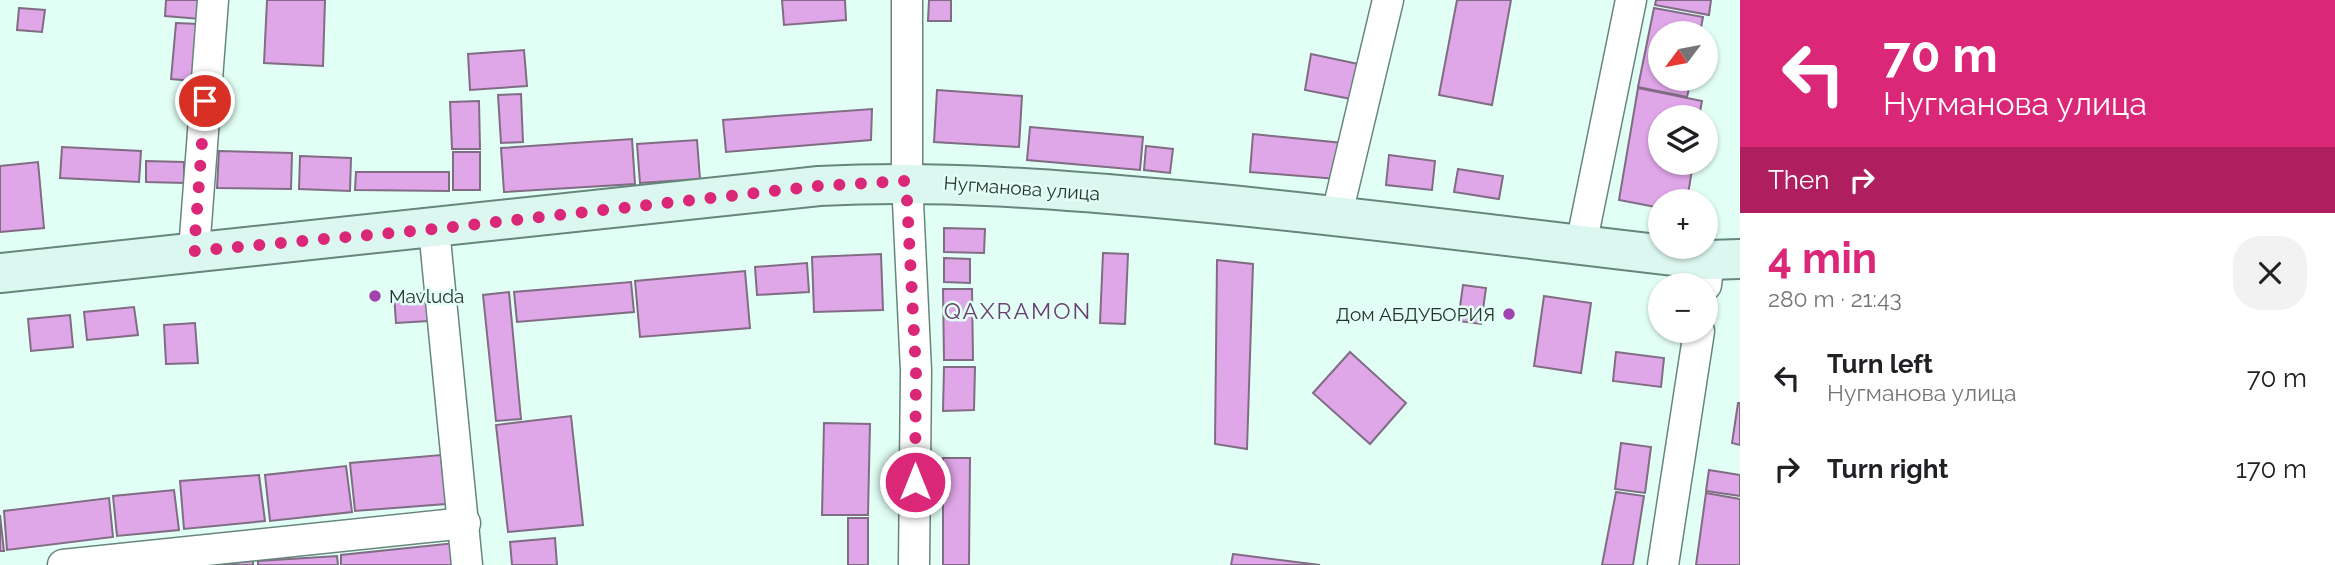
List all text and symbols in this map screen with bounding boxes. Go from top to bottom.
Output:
north arrow [1648,21,1718,91]
map controls [1648,21,1718,343]
text: 70 m [1883,26,1998,83]
icon: left [1768,28,1859,119]
pin [175,71,235,131]
icon: arrive [186,82,224,120]
text: Нугманова улица [1883,85,2147,122]
button: layers [1648,105,1718,175]
icon: right [1843,161,1881,199]
text: Then [1768,165,1829,195]
street label: Нугманова улица [943,172,1101,204]
button: + [1648,189,1718,259]
text: 4 min [1768,234,1877,283]
button: close [2233,236,2307,310]
button: − [1648,273,1718,343]
place label: Mavluda [389,285,464,307]
text: 280 m · 21:43 [1768,285,1902,312]
marker: Mavluda [367,288,383,304]
district label: QAXRAMON [944,297,1092,324]
place label: Дом АБДУБОРИЯ [1336,303,1495,325]
marker: Дом АБДУБОРИЯ [1501,306,1517,322]
text: Turn left [1827,349,1933,379]
icon: left [1768,359,1806,397]
text: 70 m [2247,363,2307,393]
text: Нугманова улица [1827,379,2017,406]
position arrow [878,445,952,519]
icon: right [1768,450,1806,488]
text: Turn right [1827,454,1948,484]
text: 170 m [2236,454,2307,484]

